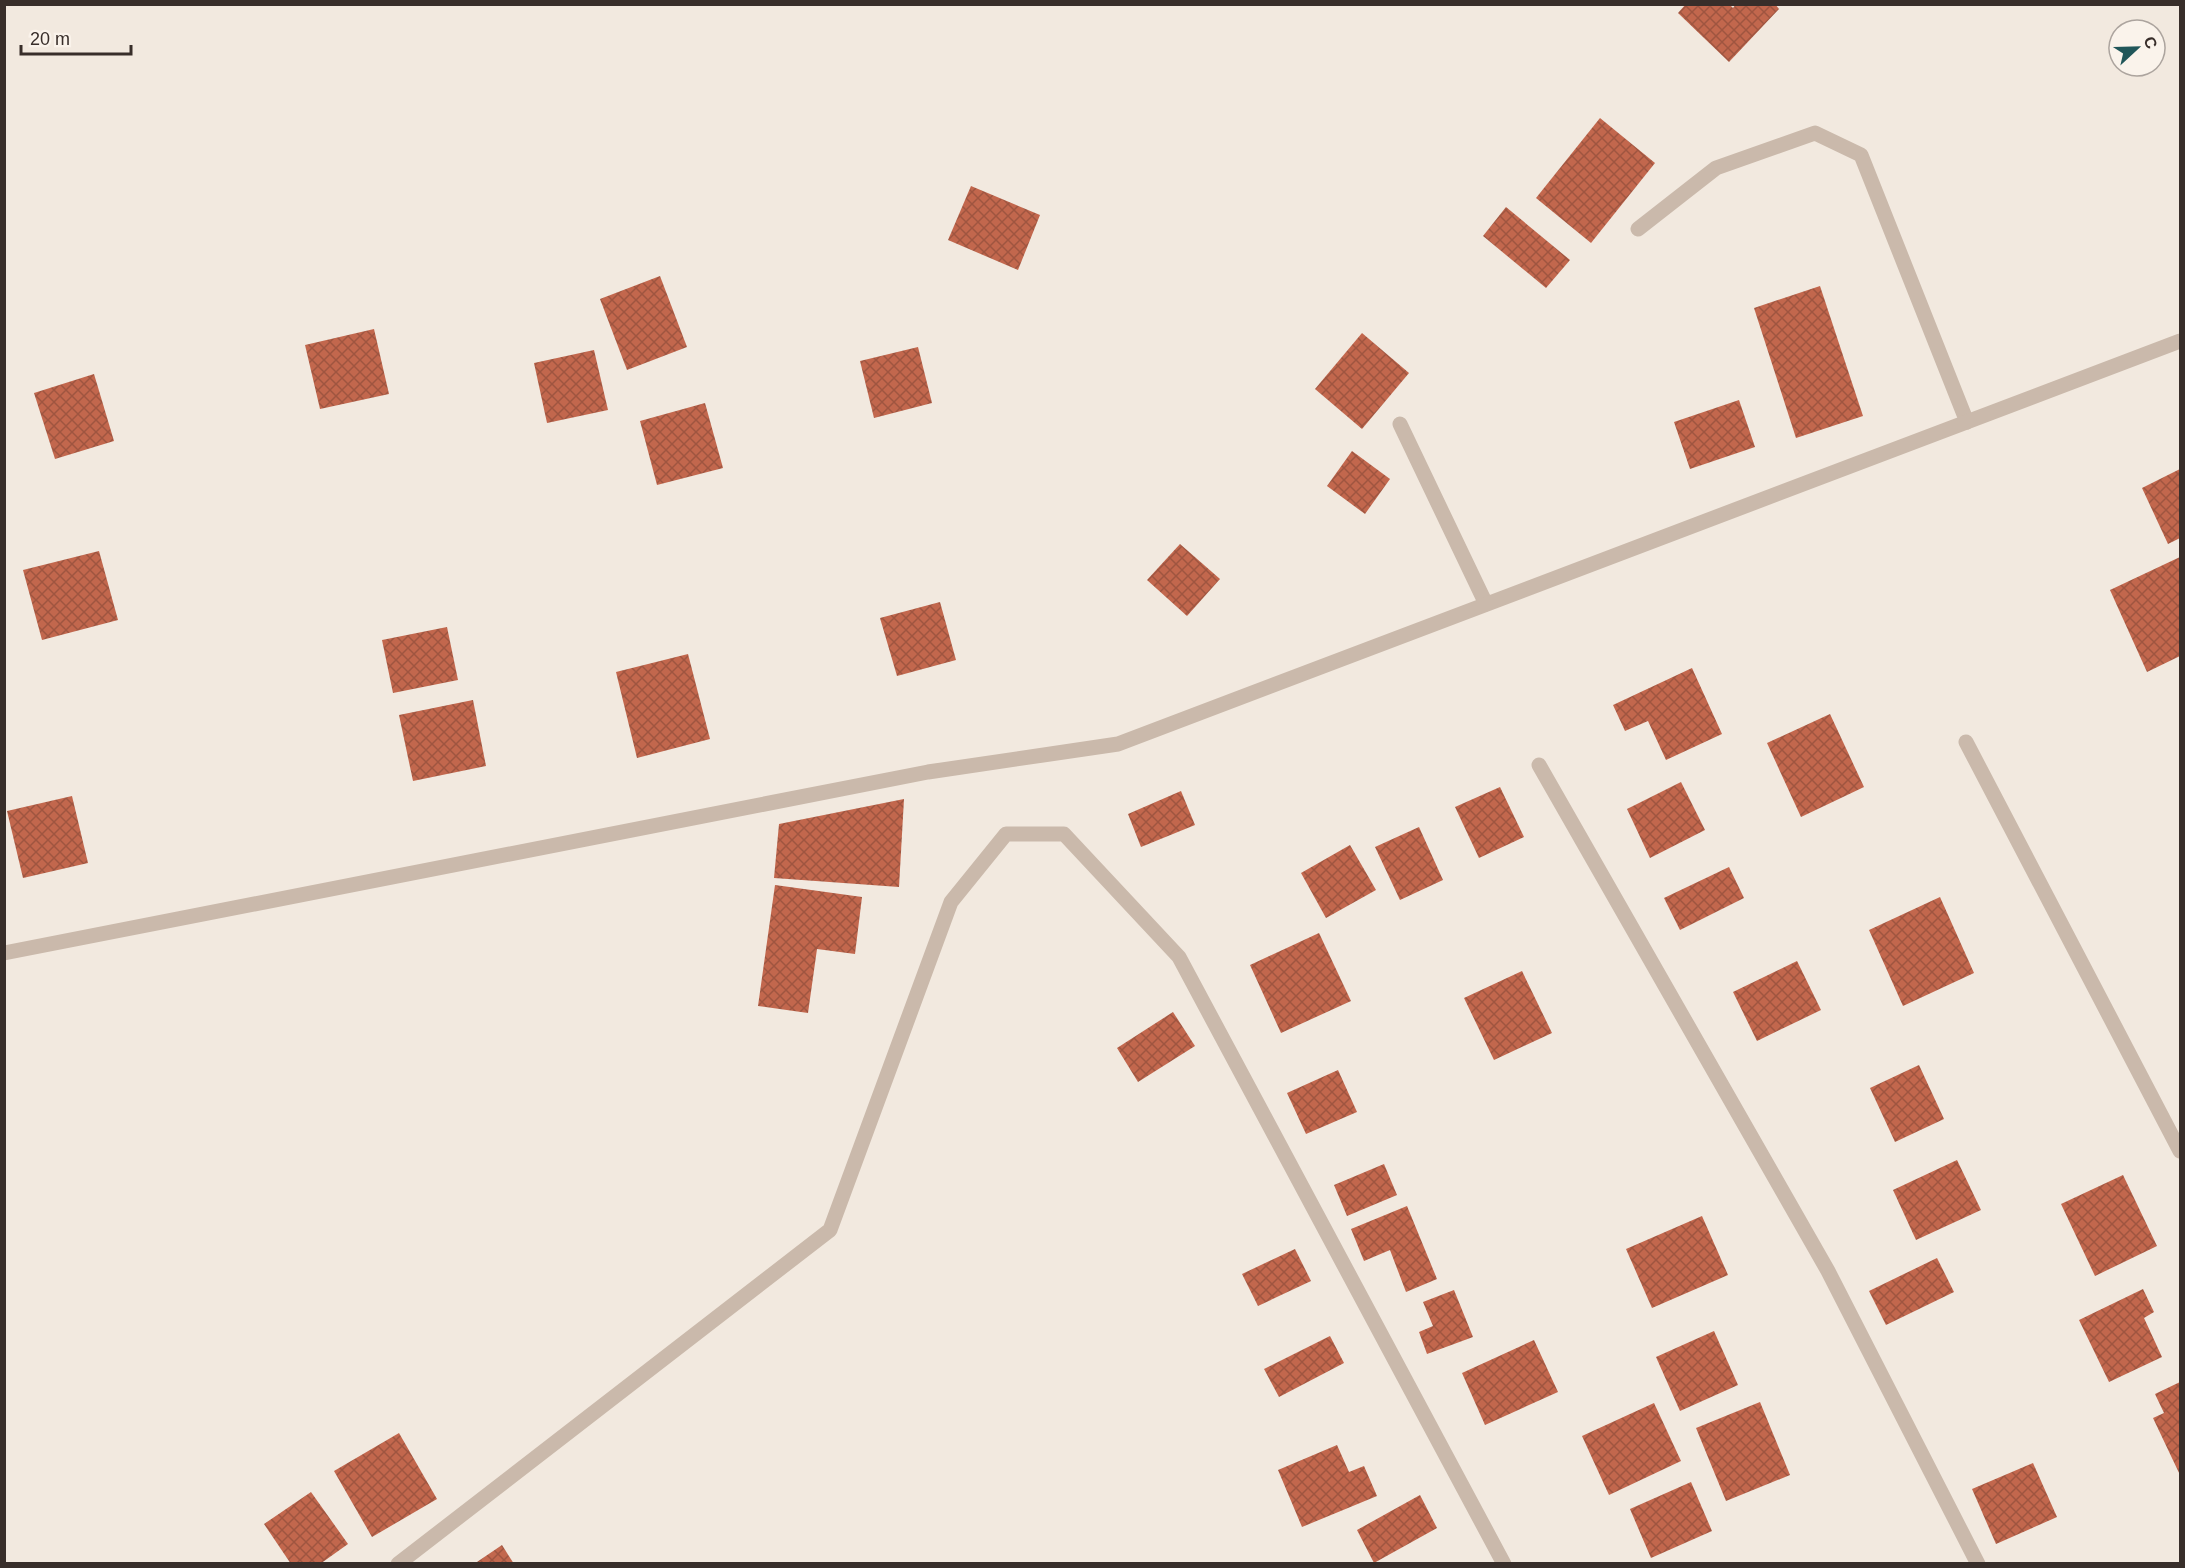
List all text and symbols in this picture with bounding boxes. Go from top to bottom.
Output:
scale bar [21,18,130,56]
north arrow [2107,18,2167,78]
text: 20 m [30,29,70,49]
text: С [2140,34,2161,52]

